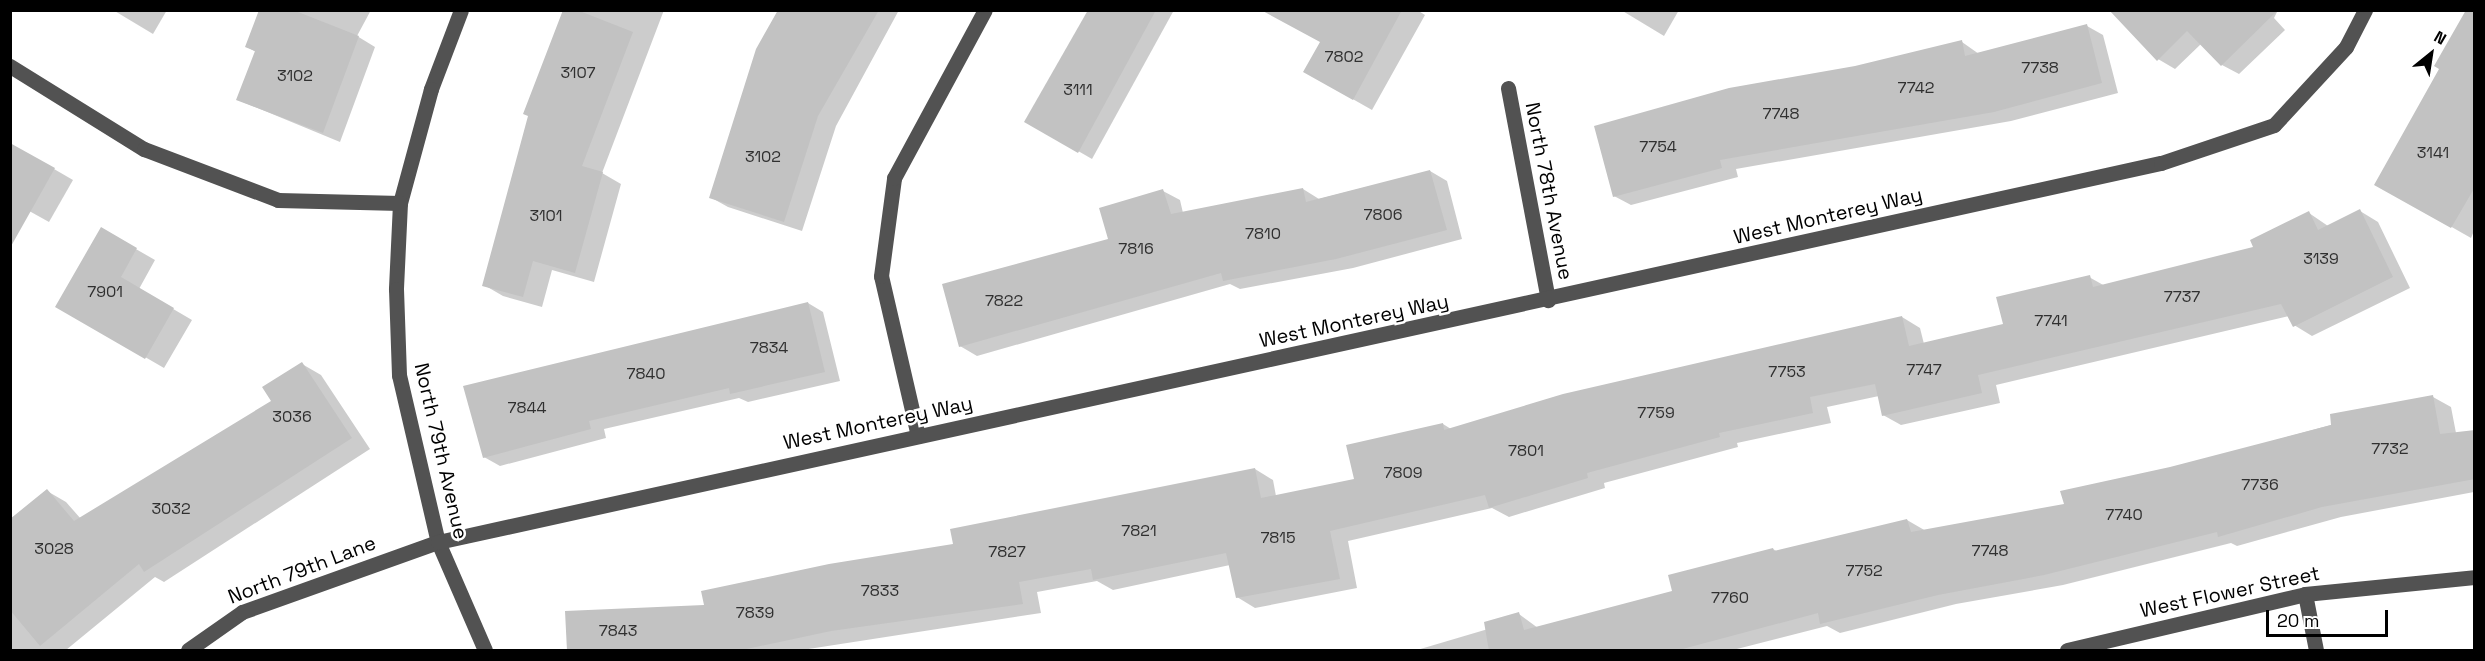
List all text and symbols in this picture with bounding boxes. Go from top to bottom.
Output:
north arrow [2401,24,2461,84]
text: N [2430,26,2450,50]
house number: 7802 [1325,47,1363,67]
house number: 7738 [2021,58,2059,78]
house number: 3107 [560,63,596,83]
house number: 3102 [277,66,313,86]
house number: 7742 [1898,78,1934,98]
house number: 3111 [1063,80,1093,100]
street label: North 78th Avenue [1520,100,1578,282]
house number: 7748 [1762,104,1800,124]
house number: 7754 [1639,137,1677,157]
house number: 3141 [2417,143,2449,163]
house number: 3102 [745,147,781,167]
street label: West Monterey Way [1731,183,1925,249]
house number: 7806 [1364,205,1402,225]
house number: 3101 [529,206,563,226]
house number: 7810 [1245,224,1281,244]
house number: 7816 [1118,239,1154,259]
house number: 3139 [2303,249,2339,269]
house number: 7901 [87,282,123,302]
house number: 7737 [2164,287,2200,307]
street label: West Monterey Way [1257,289,1451,353]
house number: 7822 [985,291,1023,311]
house number: 7741 [2034,311,2068,331]
house number: 7834 [750,338,788,358]
street label: North 79th Avenue [409,360,473,542]
house number: 7747 [1906,360,1942,380]
house number: 7753 [1768,362,1806,382]
house number: 7840 [626,364,666,384]
street label: West Monterey Way [781,391,975,455]
house number: 7844 [508,398,546,418]
house number: 7759 [1637,403,1675,423]
house number: 3036 [272,407,312,427]
house number: 7732 [2371,439,2409,459]
house number: 7801 [1508,441,1544,461]
house number: 7809 [1384,463,1422,483]
house number: 7736 [2241,475,2279,495]
house number: 3032 [151,499,191,519]
house number: 7740 [2105,505,2143,525]
house number: 7821 [1121,521,1157,541]
house number: 7815 [1260,528,1296,548]
street label: North 79th Lane [225,531,379,609]
house number: 3028 [34,539,74,559]
house number: 7748 [1971,541,2009,561]
house number: 7827 [988,542,1026,562]
house number: 7752 [1845,561,1883,581]
street label: West Flower Street [2138,561,2322,623]
house number: 7833 [861,581,899,601]
house number: 7760 [1711,588,1749,608]
scale bar [2269,598,2390,636]
house number: 7839 [736,603,774,623]
text: 20 m [2277,609,2320,632]
house number: 7843 [599,621,637,641]

